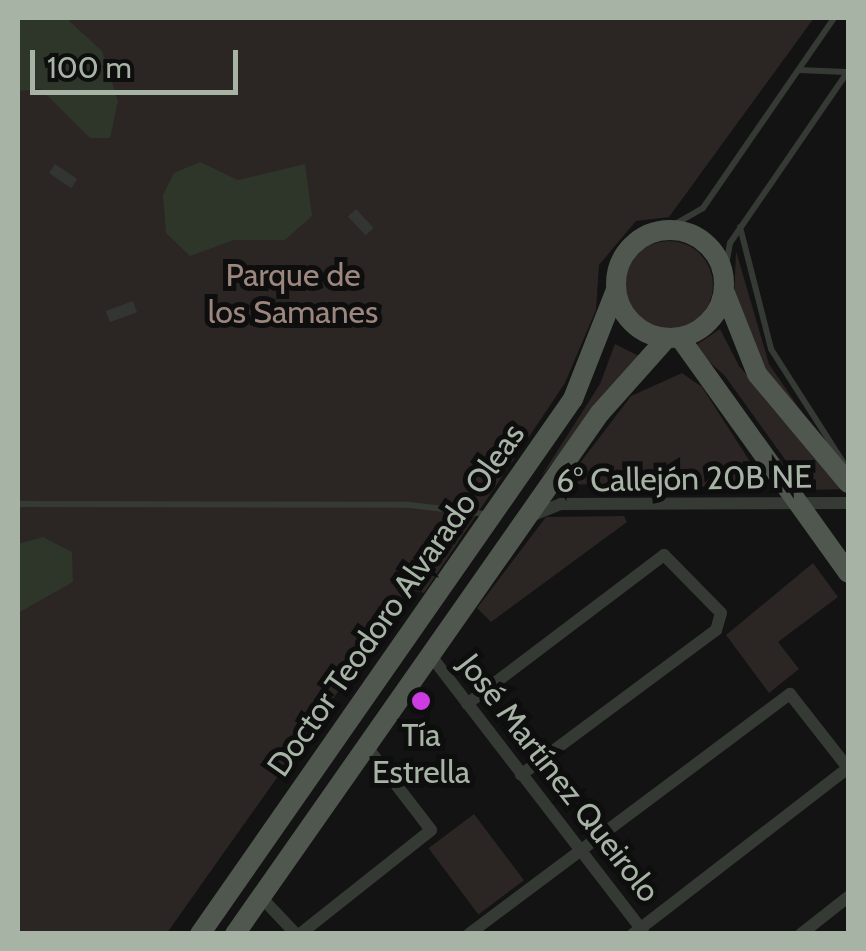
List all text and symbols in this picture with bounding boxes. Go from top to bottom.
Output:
scale bar [35,30,242,92]
text: 100 m [47,49,132,86]
park label: Parque de los Samanes [208,257,378,332]
street label: Doctor Teodoro Alvarado Oleas [259,416,533,784]
street label: 6° Callejón 20B NE [556,458,812,500]
street label: José Martínez Queirolo [450,646,668,910]
marker: Tía Estrella [410,690,432,712]
place label: Tía Estrella [372,717,470,792]

